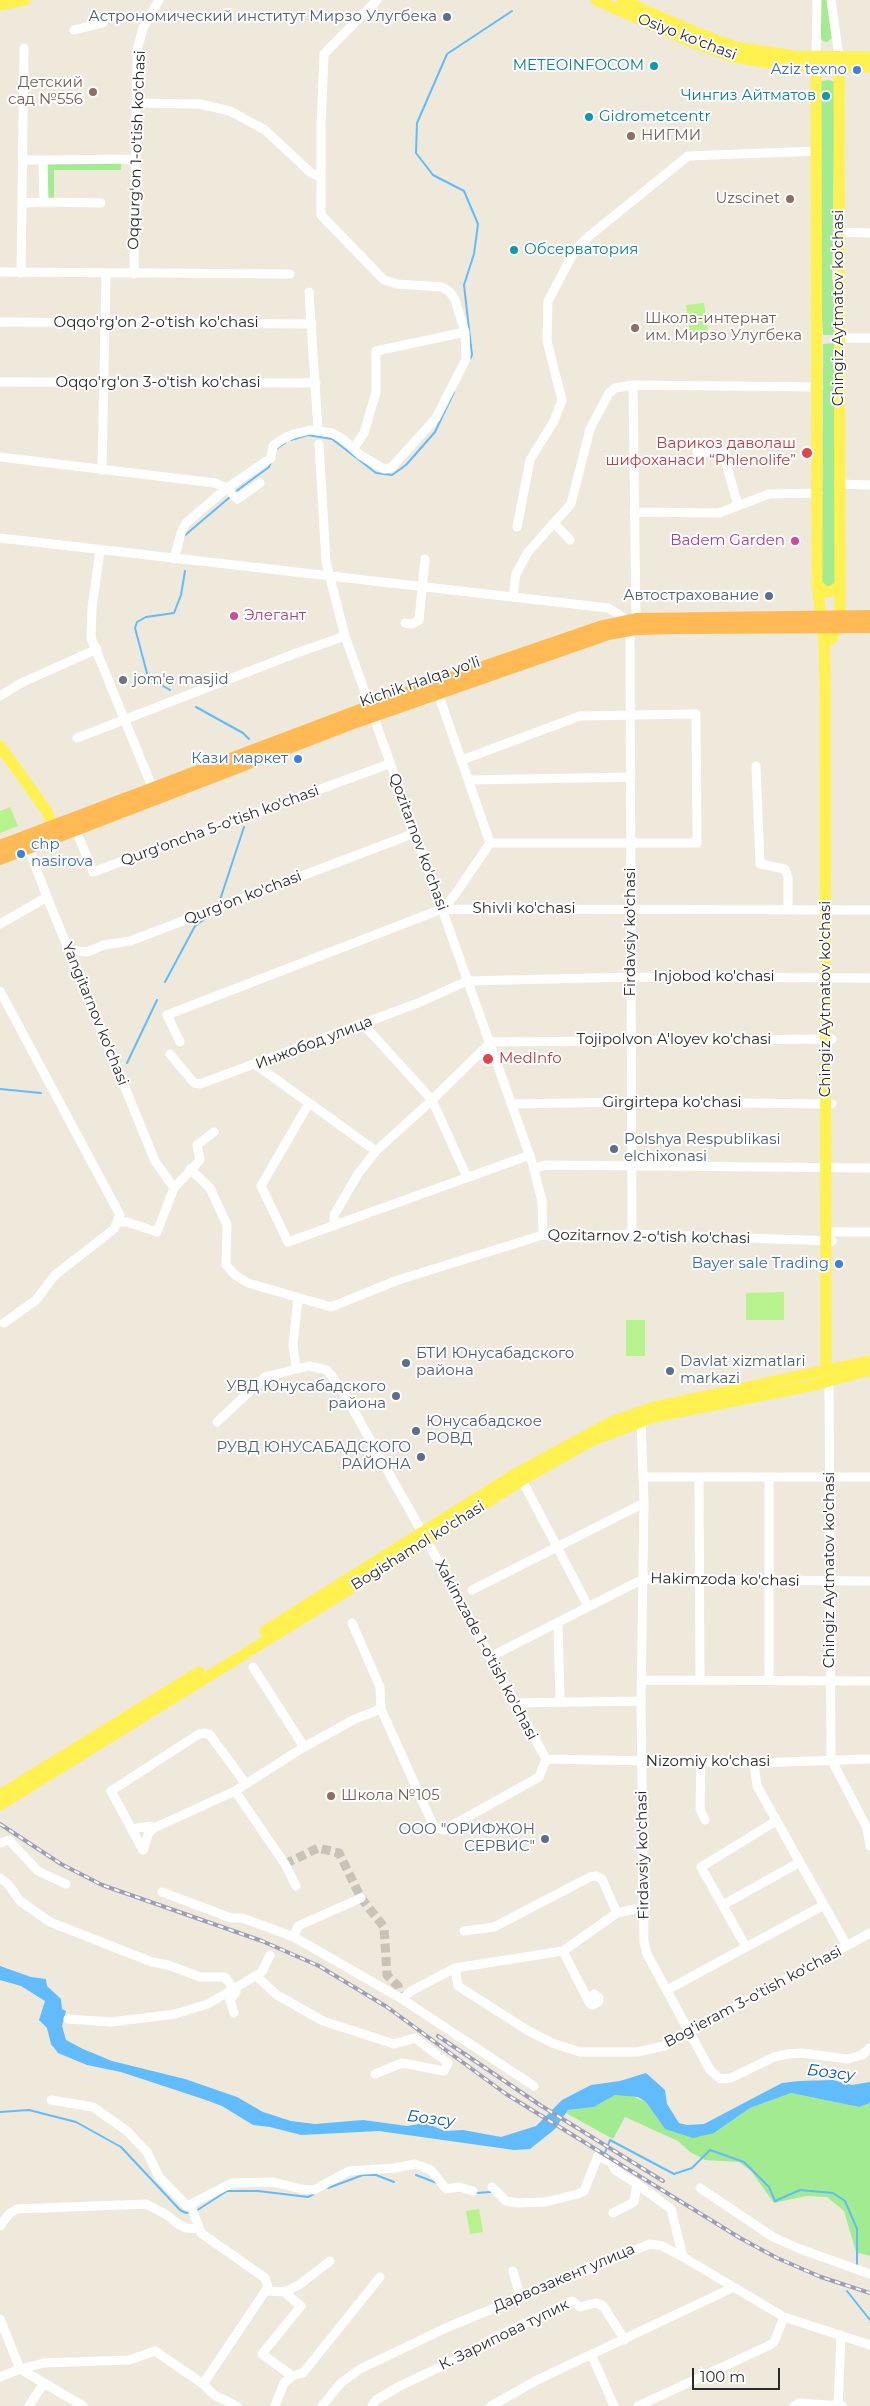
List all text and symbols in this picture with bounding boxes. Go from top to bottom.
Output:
place label: Астрономический институт Мирзо Улугбека [89,8,437,26]
street label: Osiyo ko'chasi [635,10,739,64]
marker: Астрономический институт Мирзо Улугбека [441,11,453,23]
street label: Oqqurg'on 1-o'tish ko'chasi [125,50,149,250]
place label: METEOINFOCOM [513,57,644,75]
marker: METEOINFOCOM [648,60,660,72]
place label: Aziz texno [771,61,847,79]
marker: Aziz texno [851,64,863,76]
place label: Детский сад №556 [8,74,83,109]
marker: Детский сад №556 [87,86,99,98]
place label: Чингиз Айтматов [681,87,816,105]
marker: Чингиз Айтматов [820,90,832,102]
place label: Gidrometcentr [599,108,710,126]
marker: Gidrometcentr [583,111,595,123]
place label: НИГМИ [641,127,701,145]
marker: НИГМИ [625,130,637,142]
place label: Uzscinet [715,190,780,208]
marker: Uzscinet [784,193,796,205]
street label: Chingiz Aytmatov ko'chasi [830,210,848,406]
place label: Обсерватория [524,241,638,259]
marker: Обсерватория [508,244,520,256]
place label: Школа-интернат им. Мирзо Улугбека [645,310,802,345]
street label: Oqqo'rg'on 2-o'tish ko'chasi [54,314,258,332]
marker: Школа-интернат им. Мирзо Улугбека [629,322,641,334]
street label: Oqqo'rg'on 3-o'tish ko'chasi [56,374,260,392]
place label: Варикоз даволаш шифоханаси “Phlenolife” [606,435,796,470]
marker: Варикоз даволаш шифоханаси “Phlenolife” [800,446,814,460]
place label: Badem Garden [670,532,785,550]
marker: Badem Garden [789,535,801,547]
place label: Автострахование [623,587,759,605]
marker: Автострахование [763,590,775,602]
place label: Элегант [244,607,306,625]
marker: Элегант [228,610,240,622]
street label: Kichik Halqa yo'li [357,653,483,711]
place label: jom'e masjid [133,671,229,689]
marker: jom'e masjid [117,674,129,686]
place label: Кази маркет [191,750,288,768]
marker: Кази маркет [292,753,304,765]
street label: Qozitarnov ko'chasi [385,771,451,913]
street label: Qurg'oncha 5-o'tish ko'chasi [118,782,322,870]
place label: chp nasirova [31,836,93,871]
marker: chp nasirova [15,848,27,860]
street label: Qurg'on ko'chasi [182,867,304,929]
street label: Firdavsiy ko'chasi [622,868,640,996]
street label: Shivli ko'chasi [473,900,575,918]
street label: Chingiz Aytmatov ko'chasi [817,901,835,1097]
street label: Yangitarnov ko'chasi [58,940,132,1088]
street label: Injobod ko'chasi [653,968,775,986]
street label: Инжобод улица [253,1012,375,1074]
street label: Tojipolvon A'loyev ko'chasi [577,1031,771,1049]
place label: MedInfo [499,1050,562,1068]
marker: MedInfo [481,1052,495,1066]
street label: Girgirtepa ko'chasi [602,1094,742,1112]
place label: Polshya Respublikasi elchixonasi [624,1131,781,1166]
marker: Polshya Respublikasi elchixonasi [608,1143,620,1155]
street label: Qozitarnov 2-o'tish ko'chasi [548,1226,750,1248]
place label: Bayer sale Trading [692,1255,829,1273]
marker: Bayer sale Trading [833,1258,845,1270]
place label: БТИ Юнусабадского района [416,1345,574,1380]
place label: Davlat xizmatlari markazi [680,1353,806,1388]
marker: БТИ Юнусабадского района [400,1357,412,1369]
marker: Davlat xizmatlari markazi [664,1365,676,1377]
place label: УВД Юнусабадского района [226,1378,386,1413]
marker: УВД Юнусабадского района [390,1390,402,1402]
place label: Юнусабадское РОВД [426,1413,542,1448]
marker: Юнусабадское РОВД [410,1425,422,1437]
place label: РУВД ЮНУСАБАДСКОГО РАЙОНА [216,1439,411,1474]
marker: РУВД ЮНУСАБАДСКОГО РАЙОНА [415,1451,427,1463]
street label: Chingiz Aytmatov ko'chasi [821,1472,839,1668]
street label: Bogishamol ko'chasi [348,1498,488,1594]
street label: Xakimzade 1-o'tish ko'chasi [431,1557,541,1743]
street label: Hakimzoda ko'chasi [650,1570,800,1590]
street label: Nizomiy ko'chasi [646,1753,770,1771]
place label: Школа №105 [341,1787,440,1805]
marker: Школа №105 [325,1790,337,1802]
street label: Firdavsiy ko'chasi [633,1790,653,1920]
place label: ООО "ОРИФЖОН СЕРВИС" [399,1821,535,1856]
marker: ООО "ОРИФЖОН СЕРВИС" [539,1833,551,1845]
street label: Bog'ieram 3-o'tish ko'chasi [661,1942,845,2052]
water label: Бозсу [806,2061,856,2085]
water label: Бозсу [406,2107,456,2131]
street label: Дарвозакент улица [490,2240,638,2316]
street label: К. Зарипова тупик [436,2296,572,2374]
scale bar [695,2358,782,2390]
text: 100 m [700,2367,745,2386]

